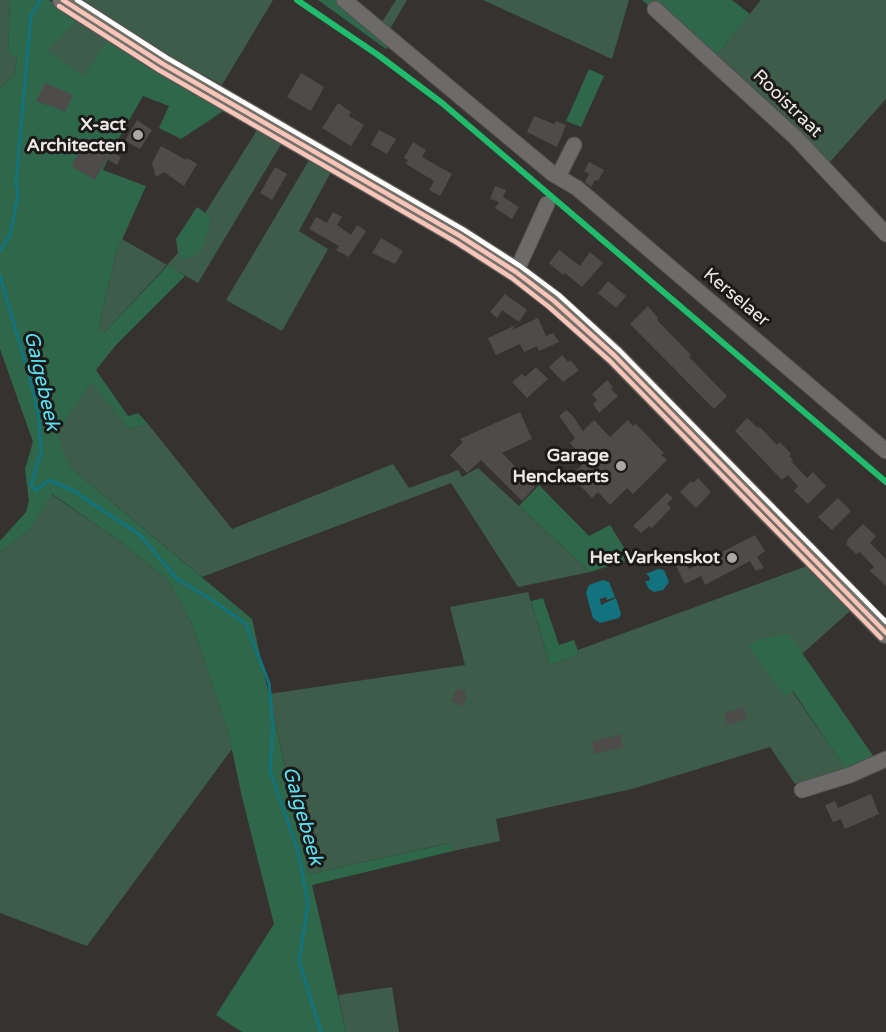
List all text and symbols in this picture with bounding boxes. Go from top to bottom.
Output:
street label: Rooistraat [748,66,826,142]
place label: X-act Architecten [27,114,126,156]
marker: X-act Architecten [131,128,145,142]
street label: Kerselaer [699,264,773,332]
water label: Galgebeek [18,329,64,433]
place label: Garage Henckaerts [513,445,609,488]
marker: Garage Henckaerts [614,459,628,473]
place label: Het Varkenskot [590,547,720,569]
marker: Het Varkenskot [725,551,739,565]
water label: Galgebeek [276,764,328,868]

